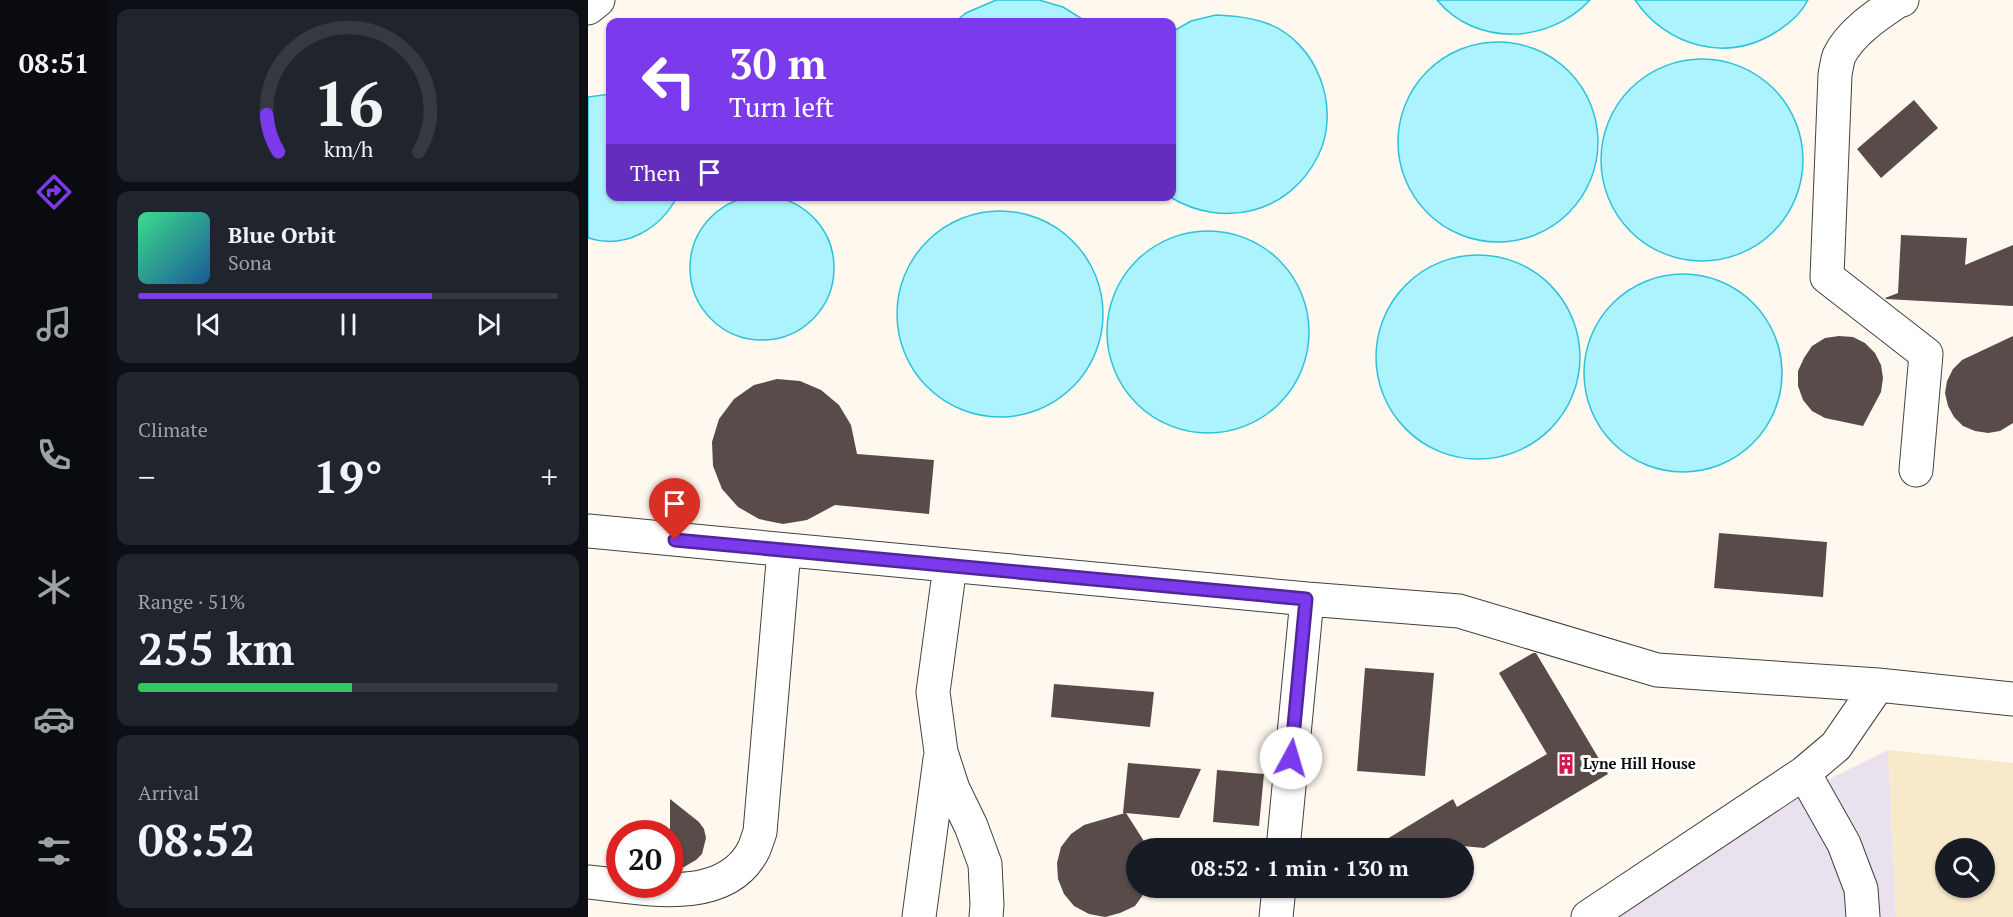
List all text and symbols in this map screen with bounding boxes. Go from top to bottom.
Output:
text: 30 m [729,35,827,91]
icon: left [630,42,708,120]
text: 08:51 [19,45,89,81]
text: 16 [313,61,383,144]
text: Turn left [729,89,834,125]
text: km/h [323,136,373,164]
icon: arrive [693,156,726,189]
text: Then [630,158,681,187]
icon: directions [33,171,75,213]
text: Blue Orbit [228,220,336,249]
text: Sona [228,249,272,276]
icon: music [33,303,75,345]
icon: previous [192,308,225,341]
icon: pause [332,308,365,341]
icon: next [472,308,505,341]
text: Climate [138,416,208,443]
icon: phone [33,434,75,476]
text: 19° [313,446,383,506]
text: − [138,455,156,498]
text: + [540,455,558,498]
pin [649,478,700,540]
icon: arrive [658,487,691,520]
icon: climate [33,566,75,608]
text: Range · 51% [138,588,245,615]
text: 255 km [138,618,294,678]
icon: car [33,698,75,740]
position arrow [1259,726,1323,790]
building icon: Lyne Hill House [1554,752,1578,776]
place label: Lyne Hill House [1583,753,1696,773]
text: Arrival [138,779,199,806]
text: 08:52 [138,809,255,869]
speed limit sign: 20 [606,820,684,898]
icon: filters [33,830,75,872]
map controls [1935,838,1995,898]
button: search [1935,838,1995,898]
text: 08:52 · 1 min · 130 m [1191,853,1409,882]

